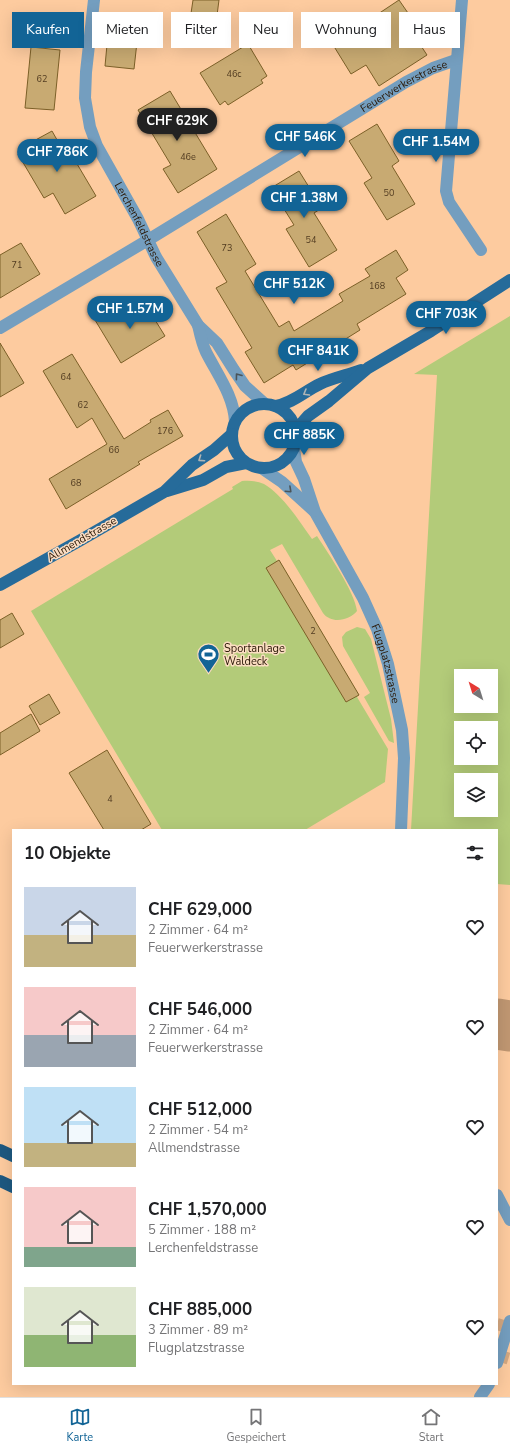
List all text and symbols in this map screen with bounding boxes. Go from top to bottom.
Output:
chip: Kaufen [12,12,84,48]
chip: Mieten [92,12,163,48]
chip: Filter [171,12,231,48]
chip: Neu [239,12,293,48]
chip: Wohnung [301,12,391,48]
chip: Haus [399,12,460,48]
street label: Feuerwerkerstrasse [357,56,449,116]
house number: 46c [227,68,241,80]
house number: 62 [37,73,47,85]
pin: CHF 629K [136,108,218,142]
text: CHF 629K [146,112,208,130]
pin: CHF 546K [264,124,346,158]
text: CHF 546K [274,128,336,146]
pin: CHF 1.54M [390,129,482,163]
text: CHF 1.54M [402,133,470,151]
pin: CHF 786K [16,139,98,173]
text: CHF 786K [26,143,88,161]
house number: 46e [180,151,196,163]
street label: Lerchenfeldstrasse [111,179,168,269]
pin: CHF 1.38M [258,185,350,219]
house number: 50 [384,187,394,199]
text: CHF 1.38M [270,189,338,207]
house number: 54 [306,234,317,246]
house number: 73 [222,242,232,254]
house number: 71 [12,259,22,271]
pin: CHF 512K [253,271,335,305]
text: CHF 512K [263,275,325,293]
house number: 168 [369,280,385,292]
pin: CHF 1.57M [84,296,176,330]
text: CHF 1.57M [96,300,164,318]
pin: CHF 703K [405,301,487,335]
text: CHF 703K [415,305,477,323]
pin: CHF 841K [277,338,359,372]
text: CHF 841K [287,342,349,360]
house number: 64 [61,371,72,383]
one-way arrow [236,374,243,381]
one-way arrow [303,388,310,395]
house number: 62 [78,399,88,411]
pin: CHF 885K [263,422,345,456]
house number: 176 [157,425,173,437]
text: CHF 885K [273,426,335,444]
house number: 66 [109,444,119,456]
one-way arrow [199,454,206,461]
house number: 68 [71,477,81,489]
one-way arrow [285,485,292,492]
street label: Allmendstrasse [45,513,120,565]
street label: Flugplatzstrasse [368,621,404,705]
house number: 2 [310,625,316,637]
sports icon: Sportanlage Waldeck [195,641,221,674]
place label: Sportanlage Waldeck [224,641,285,669]
north arrow [454,669,498,713]
map controls [454,669,498,817]
button: locate [454,721,498,765]
button: layers [454,773,498,817]
house number: 4 [107,793,113,805]
text: 10 Objekte [24,842,111,865]
icon: filters [464,842,486,864]
text: CHF 629,000 [148,898,252,921]
icon: home [56,903,104,951]
icon: heart [464,916,486,938]
text: 2 Zimmer · 64 m² [148,921,248,939]
text: Feuerwerkerstrasse [148,939,263,957]
text: CHF 546,000 [148,998,252,1021]
icon: home [56,1003,104,1051]
icon: heart [464,1016,486,1038]
text: 2 Zimmer · 64 m² [148,1021,248,1039]
text: Feuerwerkerstrasse [148,1039,263,1057]
text: CHF 512,000 [148,1098,252,1121]
icon: home [56,1103,104,1151]
icon: heart [464,1116,486,1138]
text: 2 Zimmer · 54 m² [148,1121,248,1139]
text: Allmendstrasse [148,1139,240,1157]
text: CHF 1,570,000 [148,1198,267,1221]
icon: home [56,1203,104,1251]
icon: heart [464,1216,486,1238]
text: 5 Zimmer · 188 m² [148,1221,256,1239]
text: Lerchenfeldstrasse [148,1239,258,1257]
text: CHF 885,000 [148,1298,252,1321]
icon: home [56,1303,104,1351]
icon: heart [464,1316,486,1338]
text: 3 Zimmer · 89 m² [148,1321,248,1339]
text: Flugplatzstrasse [148,1339,244,1357]
tab: Karte [67,1406,93,1445]
tab: Gespeichert [226,1406,286,1445]
tab: Start [419,1406,443,1445]

